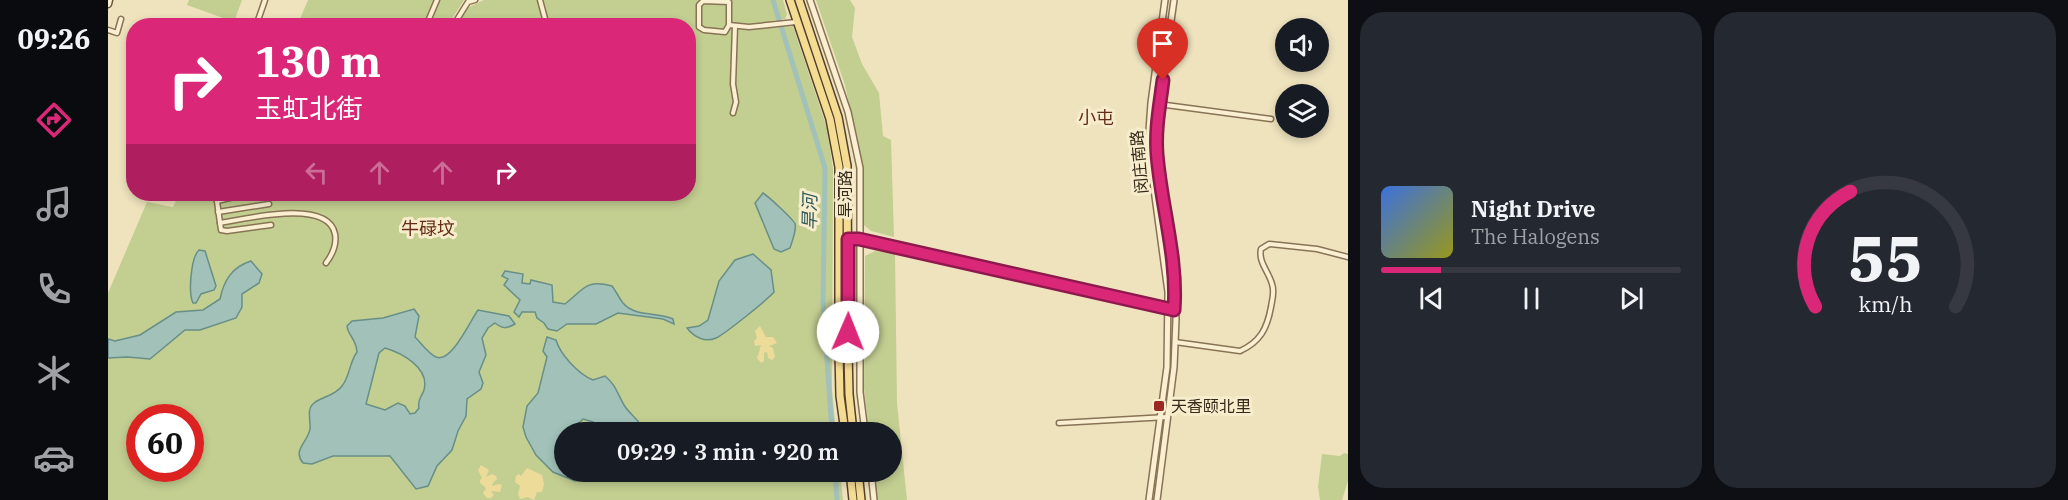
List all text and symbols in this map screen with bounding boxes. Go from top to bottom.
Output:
pin [1137,18,1188,80]
map controls [1275,18,1329,138]
button: sound [1275,18,1329,72]
text: 09:26 [18,21,90,56]
icon: arrive [1146,27,1179,60]
text: 130 m [255,34,381,89]
icon: right [156,42,234,120]
button: layers [1275,84,1329,138]
text: 玉虹北街 [255,90,363,125]
icon: directions [33,99,75,141]
district label: 小屯 [1078,106,1114,129]
street label: 闵庄南路 [1126,129,1152,195]
icon: left [300,156,333,189]
icon: ahead [363,156,396,189]
icon: ahead [426,156,459,189]
icon: right [489,156,522,189]
street label: 旱河路 [835,170,855,218]
icon: music [33,183,75,225]
water label: 旱河 [798,191,821,230]
text: Night Drive [1471,194,1596,223]
district label: 牛碌坟 [401,217,455,240]
text: 55 [1848,217,1922,298]
text: The Halogens [1471,223,1600,250]
icon: phone [33,268,75,310]
icon: previous [1415,282,1448,315]
icon: pause [1515,282,1548,315]
icon: next [1615,282,1648,315]
text: km/h [1858,290,1912,318]
position arrow [816,300,880,364]
icon: climate [33,352,75,394]
place label: 天香颐北里 [1171,396,1251,416]
marker: 天香颐北里 [1152,399,1166,413]
speed limit sign: 60 [126,404,204,482]
icon: car [33,437,75,479]
text: 09:29 · 3 min · 920 m [617,437,839,466]

